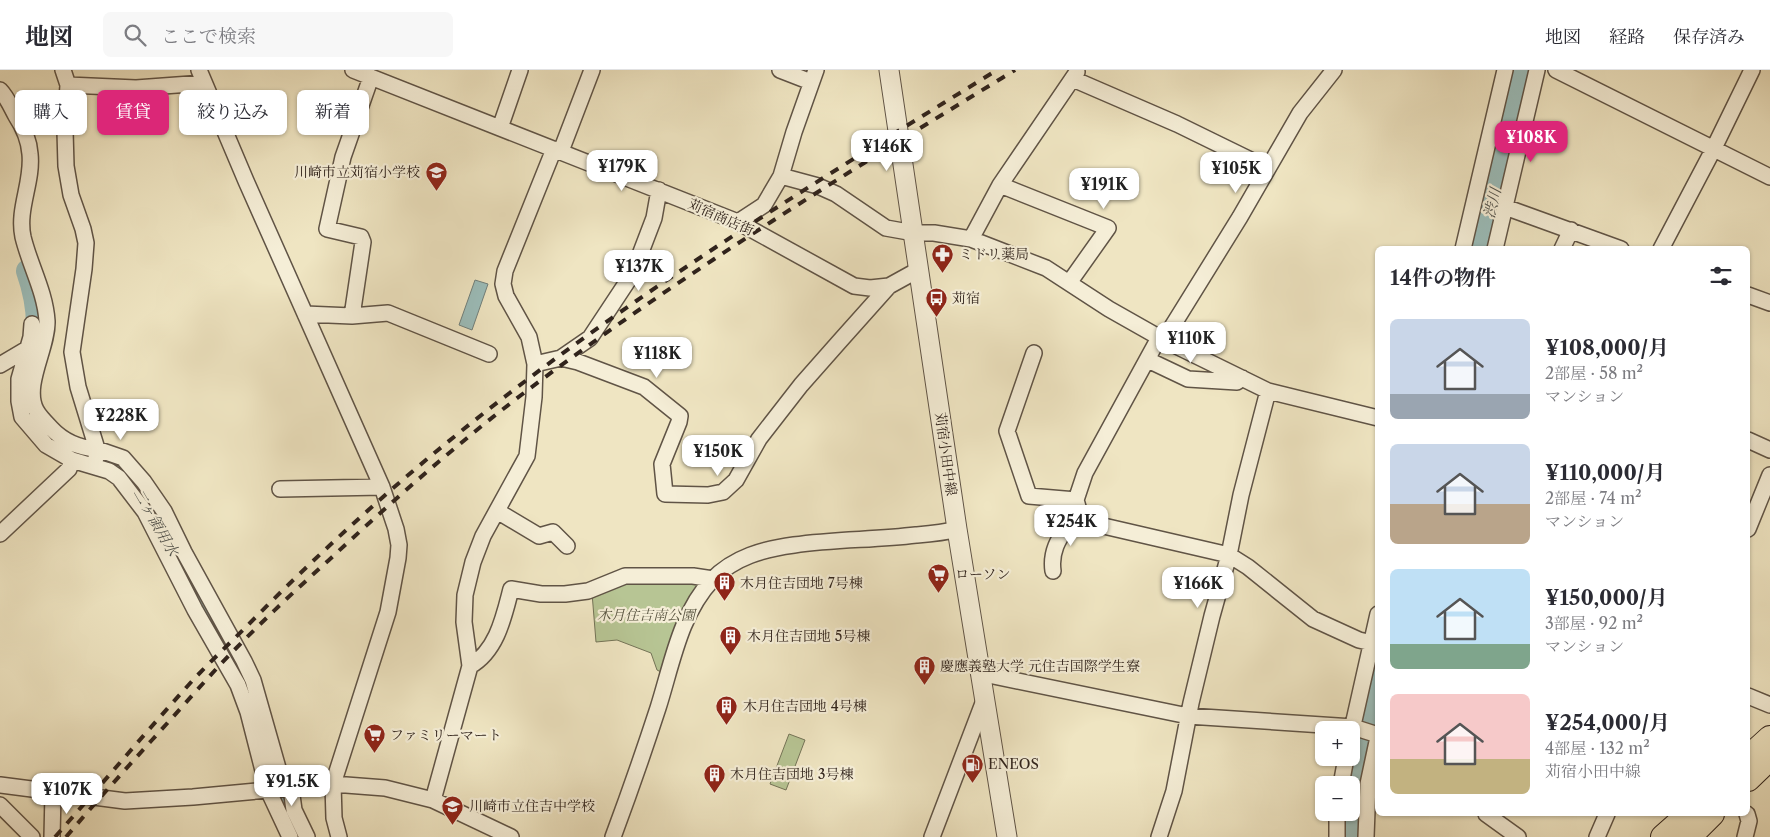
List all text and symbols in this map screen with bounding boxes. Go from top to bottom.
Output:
search box [103,12,453,57]
icon: search [121,21,149,49]
text: 地図 [25,22,73,51]
text: ここで検索 [161,25,256,48]
text: 地図 [1545,26,1581,48]
text: 経路 [1609,26,1645,48]
text: 保存済み [1673,26,1745,48]
chip: 購入 [15,90,87,135]
chip: 賃貸 [97,90,169,135]
chip: 絞り込み [179,90,287,135]
chip: 新着 [297,90,369,135]
pin: ¥108K [1496,121,1566,163]
text: ¥108K [1506,127,1556,147]
pin: ¥146K [852,129,922,172]
text: ¥146K [862,136,912,156]
pin: ¥179K [587,150,657,192]
pin: ¥105K [1201,152,1271,194]
text: ¥179K [598,156,646,176]
text: ¥105K [1211,158,1261,178]
school or university icon: 川崎市立苅宿小学校 [424,160,448,191]
place label: 川崎市立苅宿小学校 [294,163,420,181]
pin: ¥191K [1069,168,1139,210]
text: ¥191K [1080,174,1128,194]
water label: 渋川 [1479,184,1505,220]
street label: 苅宿商店街 [685,195,757,239]
pharmacy icon: ミドリ薬局 [931,242,955,273]
place label: ミドリ薬局 [959,245,1029,263]
pin: ¥137K [604,250,674,292]
text: ¥137K [615,256,663,276]
icon: filters [1707,262,1735,290]
text: 14件の物件 [1390,265,1496,290]
bus stop icon: 苅宿 [924,286,948,317]
place label: 苅宿 [952,289,980,307]
pin: ¥110K [1156,322,1226,364]
text: ¥110K [1167,328,1215,348]
text: ¥108,000/月 [1545,335,1669,360]
pin: ¥118K [622,336,692,379]
icon: home [1430,339,1490,399]
text: ¥118K [633,343,681,363]
text: 2部屋 · 58 m² [1545,363,1643,383]
text: マンション [1545,386,1624,406]
pin: ¥228K [86,398,156,441]
text: ¥228K [95,405,147,425]
street label: 苅宿小田中線 [931,411,961,497]
pin: ¥150K [683,434,753,477]
text: ¥150K [693,441,743,461]
text: ¥110,000/月 [1545,460,1665,485]
icon: home [1430,464,1490,524]
water label: 二ヶ領用水 [129,485,184,561]
text: 2部屋 · 74 m² [1545,488,1642,508]
pin: ¥254K [1036,504,1106,547]
text: ¥254K [1045,511,1097,531]
text: マンション [1545,511,1624,531]
supermarket icon: ローソン [927,562,951,593]
place label: ローソン [955,565,1010,583]
pin: ¥166K [1163,566,1233,609]
building icon: 木月住吉団地 7号棟 [712,571,736,602]
text: ¥166K [1173,573,1223,593]
place label: 木月住吉団地 7号棟 [740,574,863,592]
text: ¥150,000/月 [1545,585,1668,610]
icon: home [1430,589,1490,649]
park label: 木月住吉南公園 [597,606,697,624]
text: 3部屋 · 92 m² [1545,613,1643,633]
building icon: 木月住吉団地 5号棟 [719,624,743,655]
place label: 木月住吉団地 5号棟 [747,627,870,645]
text: マンション [1545,636,1624,656]
building icon: 慶應義塾大学 元住吉国際学生寮 [912,654,936,685]
place label: 慶應義塾大学 元住吉国際学生寮 [940,657,1140,675]
building icon: 木月住吉団地 4号棟 [715,694,739,725]
place label: 木月住吉団地 4号棟 [743,697,867,715]
text: ¥254,000/月 [1545,710,1670,735]
icon: home [1430,714,1490,774]
map controls [1315,721,1360,821]
button: + [1315,721,1360,766]
supermarket icon: ファミリーマート [362,723,386,754]
place label: ファミリーマート [390,726,502,744]
text: 4部屋 · 132 m² [1545,738,1650,758]
fuel station icon: ENEOS [960,752,984,783]
place label: ENEOS [988,755,1039,773]
text: 苅宿小田中線 [1545,761,1641,781]
building icon: 木月住吉団地 3号棟 [702,762,726,793]
pin: ¥91.5K [251,764,333,807]
place label: 木月住吉団地 3号棟 [730,765,853,783]
text: ¥91.5K [265,771,319,791]
pin: ¥107K [32,772,102,815]
button: − [1315,776,1360,821]
text: ¥107K [42,779,92,799]
school or university icon: 川崎市立住吉中学校 [441,794,465,825]
place label: 川崎市立住吉中学校 [469,797,595,815]

